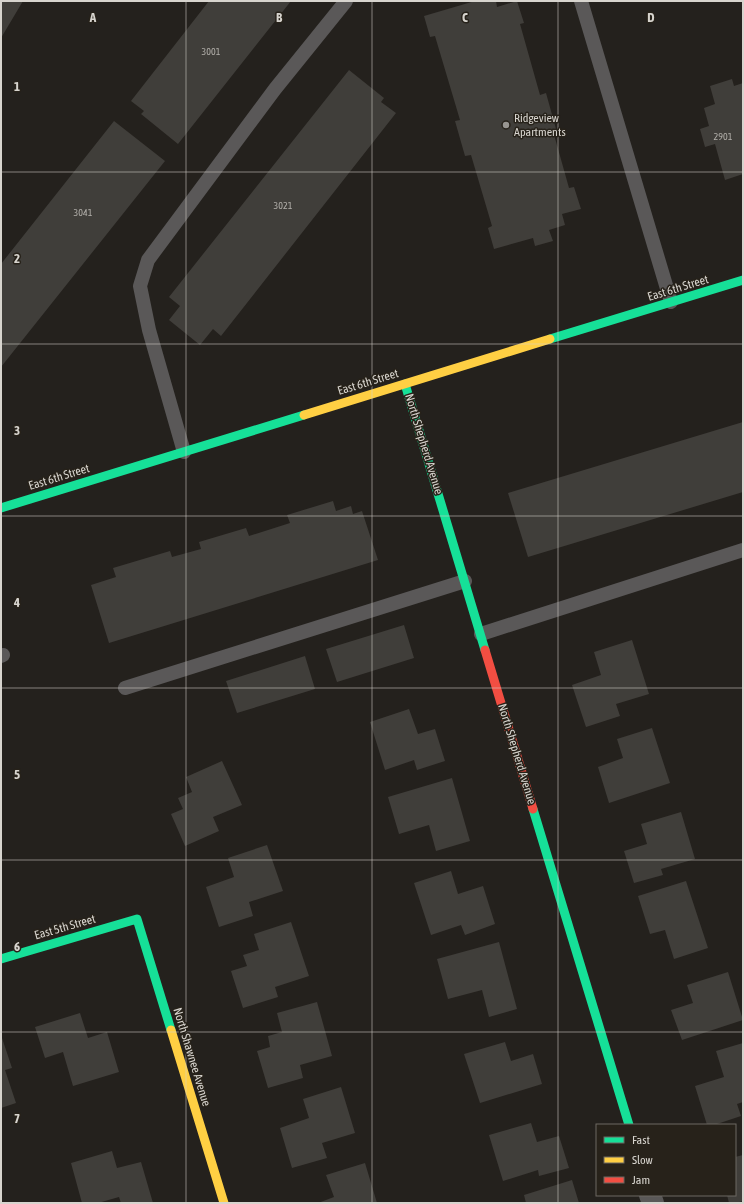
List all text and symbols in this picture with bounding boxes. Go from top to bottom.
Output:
text: A [89,10,97,25]
text: B [276,10,283,25]
text: C [462,10,468,25]
text: D [647,10,655,25]
house number: 3001 [202,46,221,57]
text: 1 [14,79,20,94]
place label: Ridgeview Apartments [514,111,566,139]
marker: Ridgeview Apartments [501,120,511,130]
house number: 2901 [714,131,733,142]
house number: 3021 [274,200,293,211]
house number: 3041 [74,207,93,218]
text: 2 [14,251,20,266]
street label: East 6th Street [646,272,711,304]
street label: East 6th Street [336,366,401,398]
street label: North Shepherd Avenue [402,392,446,496]
text: 3 [14,423,20,438]
street label: East 6th Street [27,461,92,493]
text: 4 [13,595,20,610]
street label: North Shepherd Avenue [495,702,539,806]
text: 5 [14,767,20,782]
street label: East 5th Street [33,911,98,942]
text: 6 [14,939,20,954]
street label: North Shawnee Avenue [170,1006,214,1108]
text: 7 [14,1111,20,1126]
legend [596,1124,736,1196]
text: Fast [632,1133,650,1147]
text: Slow [632,1153,653,1167]
text: Jam [632,1173,650,1187]

